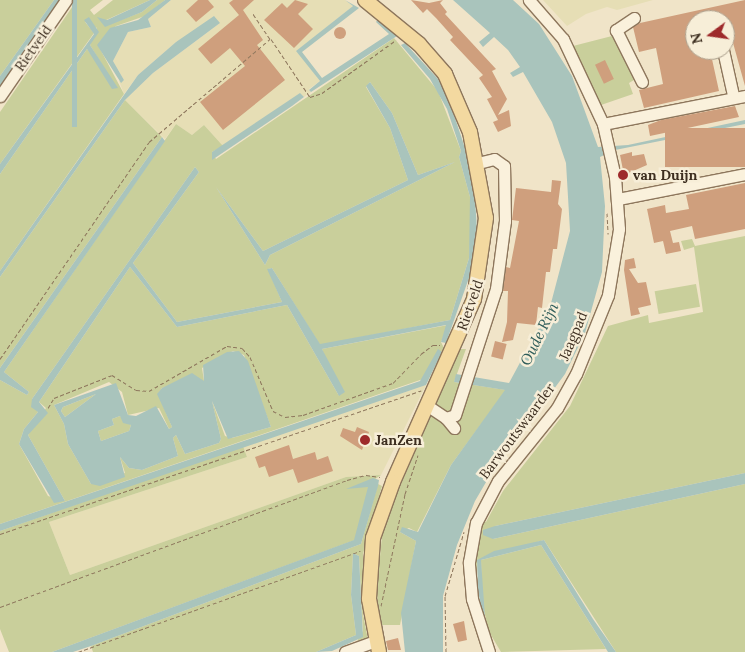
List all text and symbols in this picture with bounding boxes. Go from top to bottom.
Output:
north arrow [685,10,735,60]
street label: Rietveld [11,22,55,74]
text: N [686,31,706,46]
place label: van Duijn [633,167,697,183]
marker: van Duijn [617,169,629,181]
street label: Rietveld [453,277,487,333]
water label: Oude Rijn [516,300,562,368]
street label: Jaagpad [555,309,591,363]
street label: Barwoutswaarder [476,380,558,482]
place label: JanZen [375,432,422,448]
marker: JanZen [359,434,371,446]

